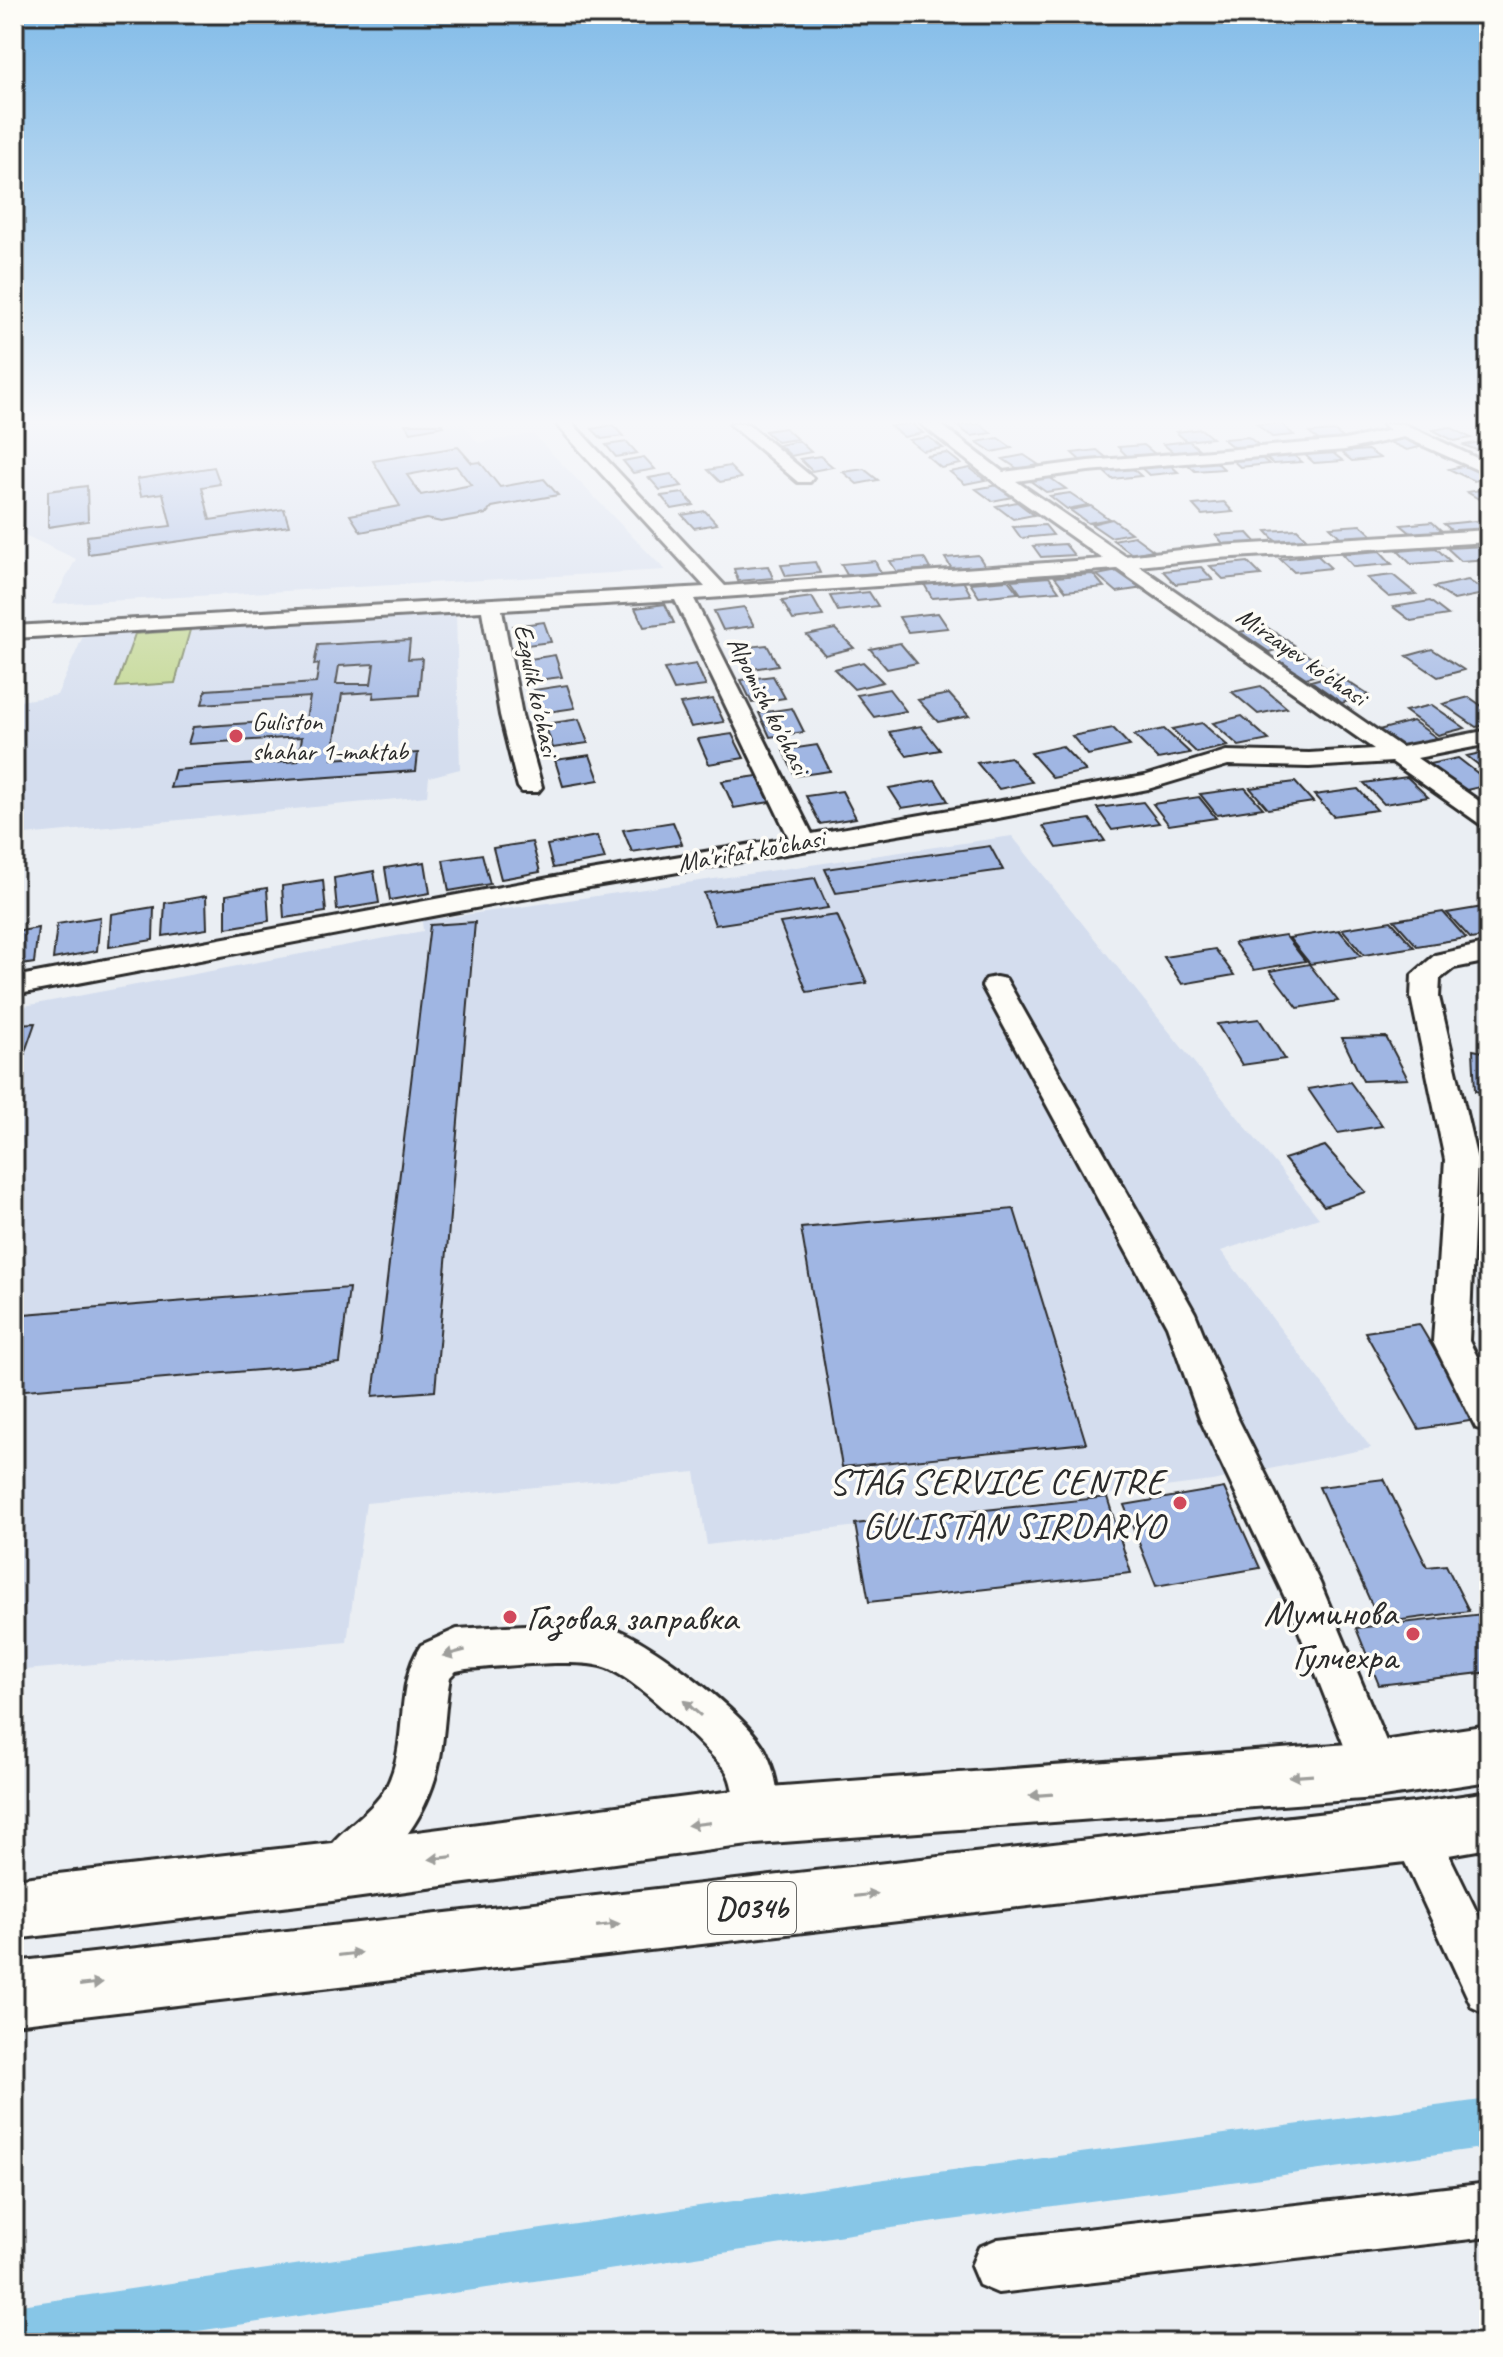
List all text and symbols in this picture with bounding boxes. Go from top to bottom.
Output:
street label: Mirzayev ko'chasi [1230,599,1376,715]
street label: Ezgulik ko'chasi [506,621,567,762]
street label: Alpomish ko'chasi [720,631,819,783]
place label: Guliston shahar 1-maktab [252,705,410,768]
marker: Guliston shahar 1-maktab [227,727,245,745]
street label: Ma'rifat ko'chasi [675,821,830,880]
place label: STAG SERVICE CENTRE GULISTAN SIRDARYO [829,1458,1169,1549]
marker: STAG SERVICE CENTRE GULISTAN SIRDARYO [1171,1494,1189,1512]
place label: Муминова Гулчехра [1264,1589,1400,1680]
place label: Газовая заправка [526,1594,740,1641]
marker: Газовая заправка [501,1608,519,1626]
marker: Муминова Гулчехра [1404,1625,1422,1643]
one-way arrow [441,1647,466,1659]
one-way arrow [682,1700,702,1717]
one-way arrow [1288,1770,1313,1783]
one-way arrow [1028,1789,1053,1802]
one-way arrow [686,1818,711,1831]
one-way arrow [428,1852,453,1865]
road number: D034b [708,1882,796,1934]
one-way arrow [854,1888,879,1901]
one-way arrow [596,1918,621,1931]
one-way arrow [338,1948,363,1961]
one-way arrow [79,1978,104,1991]

